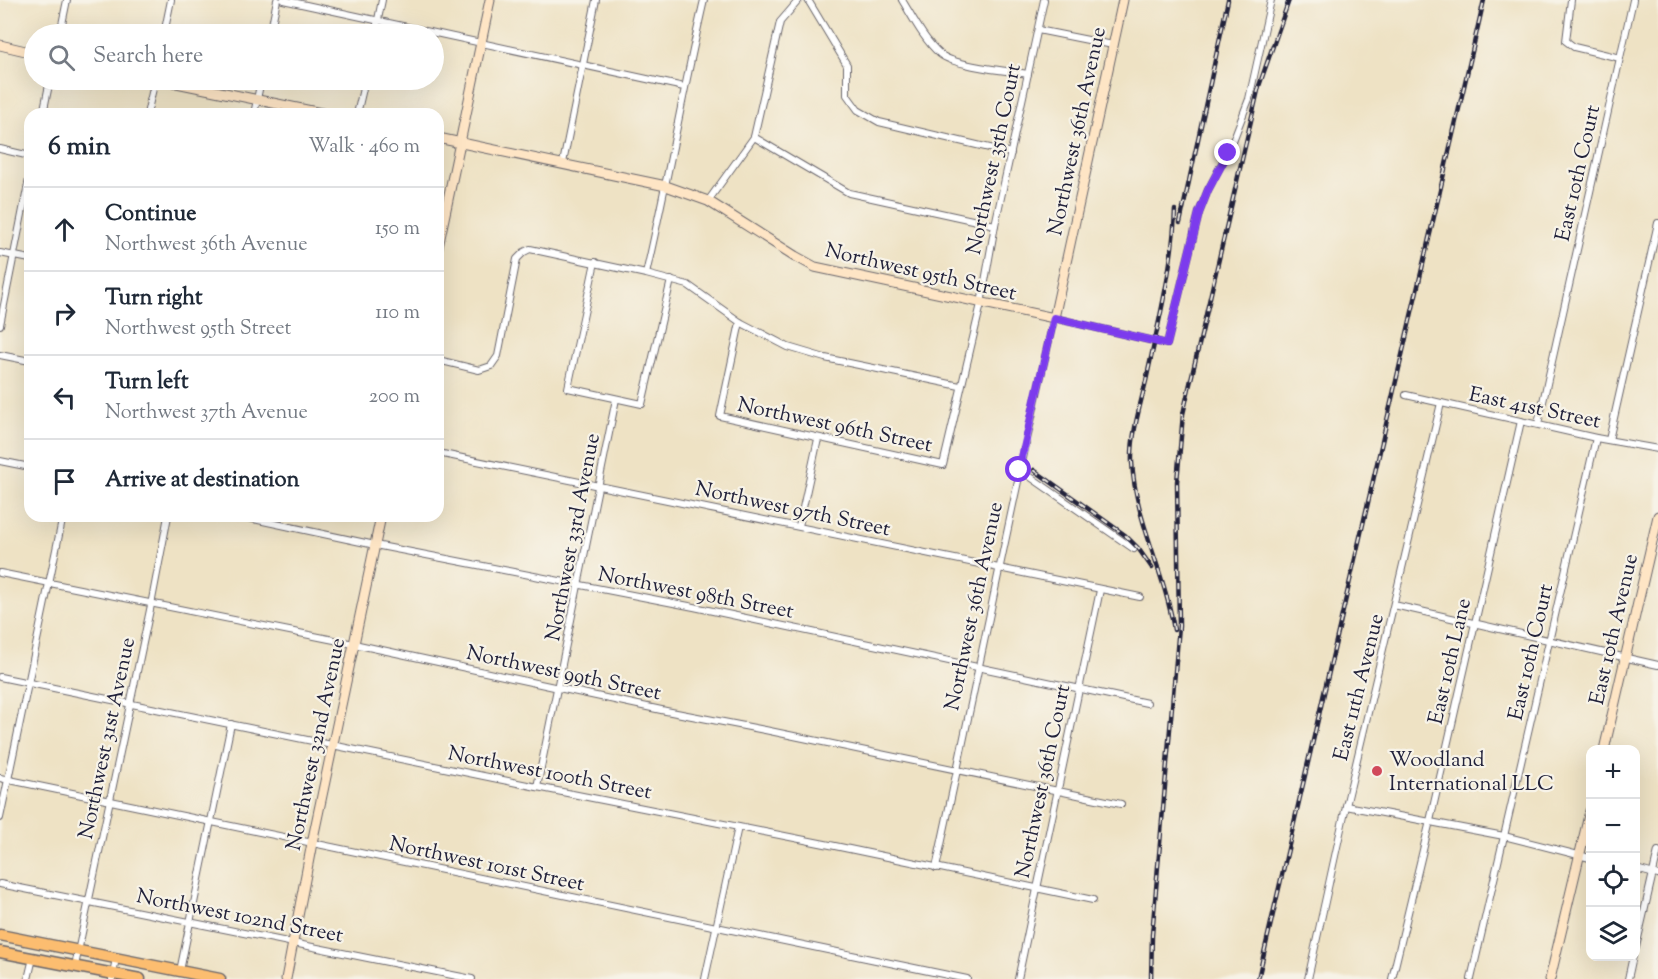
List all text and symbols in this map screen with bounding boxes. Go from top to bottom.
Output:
search box [24,24,444,90]
street label: Northwest 36th Avenue [1041,24,1115,239]
icon: search [45,41,78,74]
text: Search here [93,41,203,73]
street label: Northwest 35th Court [960,61,1030,258]
street label: East 10th Court [1549,102,1609,245]
text: 6 min [48,129,111,166]
text: Walk · 460 m [308,133,420,162]
route end [1214,139,1240,165]
text: Continue [105,199,196,231]
icon: ahead [48,213,81,246]
text: 150 m [375,215,420,244]
text: Northwest 36th Avenue [105,231,308,260]
street label: Northwest 95th Street [822,236,1019,310]
text: Turn right [105,283,202,315]
icon: right [48,297,81,330]
text: 110 m [375,299,420,328]
text: Northwest 95th Street [105,315,291,344]
text: Turn left [105,367,188,399]
street label: East 41st Street [1466,380,1603,438]
icon: left [48,381,81,414]
text: 200 m [369,383,420,412]
street label: Northwest 96th Street [734,391,935,461]
text: Northwest 37th Avenue [105,399,308,428]
street label: Northwest 33rd Avenue [539,431,609,644]
route start [1005,456,1031,482]
icon: arrive [48,465,81,498]
text: Arrive at destination [105,465,300,497]
street label: Northwest 97th Street [692,475,893,545]
street label: Northwest 36th Avenue [938,499,1012,714]
street label: East 10th Avenue [1583,551,1647,708]
street label: Northwest 98th Street [595,560,796,628]
street label: East 10th Court [1502,581,1562,724]
street label: East 10th Lane [1422,595,1480,727]
street label: East 11th Avenue [1327,611,1393,764]
street label: Northwest 31st Avenue [72,635,144,842]
street label: Northwest 32nd Avenue [280,635,354,854]
street label: Northwest 99th Street [463,639,664,709]
street label: Northwest 36th Court [1009,682,1079,881]
street label: Northwest 100th Street [445,739,654,808]
map controls [1586,745,1640,961]
button: + [1586,745,1640,799]
place label: Woodland International LLC [1389,746,1554,800]
marker: Woodland International LLC [1370,764,1384,778]
button: − [1586,799,1640,853]
street label: Northwest 101st Street [386,830,587,900]
button: locate [1586,853,1640,907]
street label: Northwest 102nd Street [134,882,346,952]
button: layers [1586,907,1640,961]

